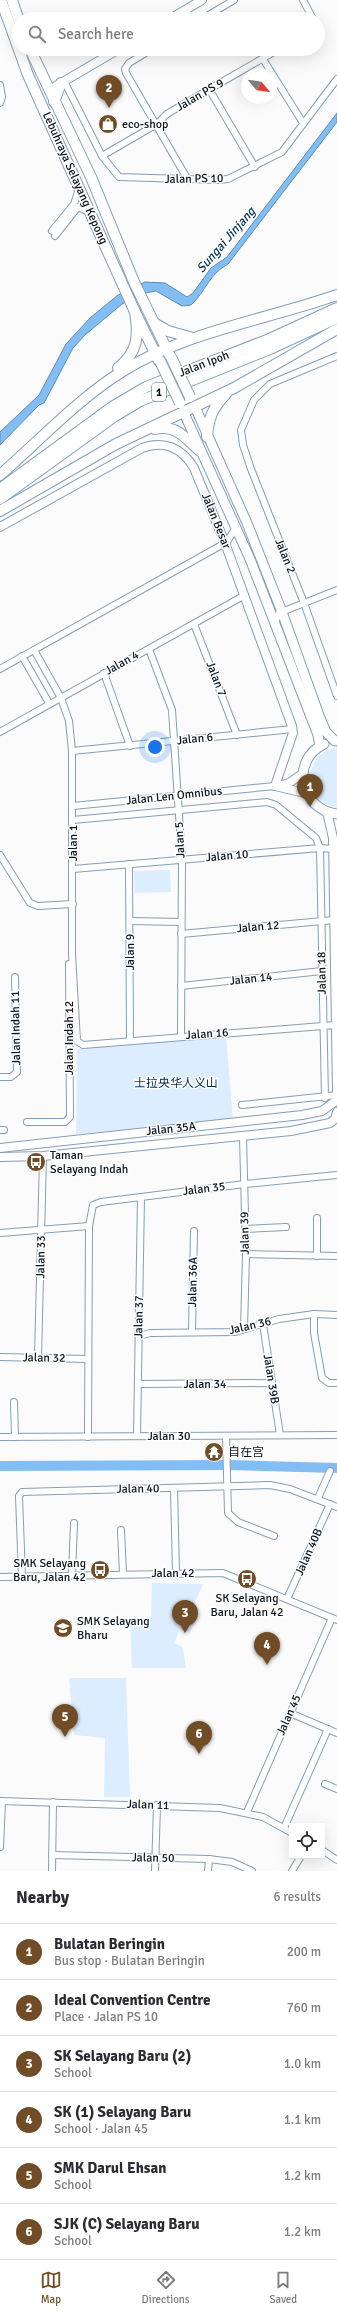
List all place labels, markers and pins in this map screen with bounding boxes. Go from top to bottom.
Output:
pin: 2 [96,75,122,108]
shop icon: eco-shop [97,113,119,135]
place label: eco-shop [122,117,168,132]
pin: 1 [297,774,323,807]
place label: Taman Selayang Indah [50,1148,128,1177]
bus stop icon: Taman Selayang Indah [25,1151,47,1173]
temple icon: 自在宫 [203,1441,225,1463]
place label: 自在宫 [228,1445,264,1460]
place label: SMK Selayang Baru, Jalan 42 [13,1556,86,1585]
bus stop icon: SMK Selayang Baru, Jalan 42 [89,1559,111,1581]
bus stop icon: SK Selayang Baru, Jalan 42 [236,1568,258,1590]
place label: SK Selayang Baru, Jalan 42 [210,1591,284,1620]
pin: 3 [172,1600,198,1633]
place label: SMK Selayang Bharu [77,1614,150,1643]
school or university icon: SMK Selayang Bharu [52,1617,74,1639]
pin: 4 [254,1632,280,1665]
pin: 5 [52,1704,78,1737]
pin: 6 [186,1721,212,1754]

